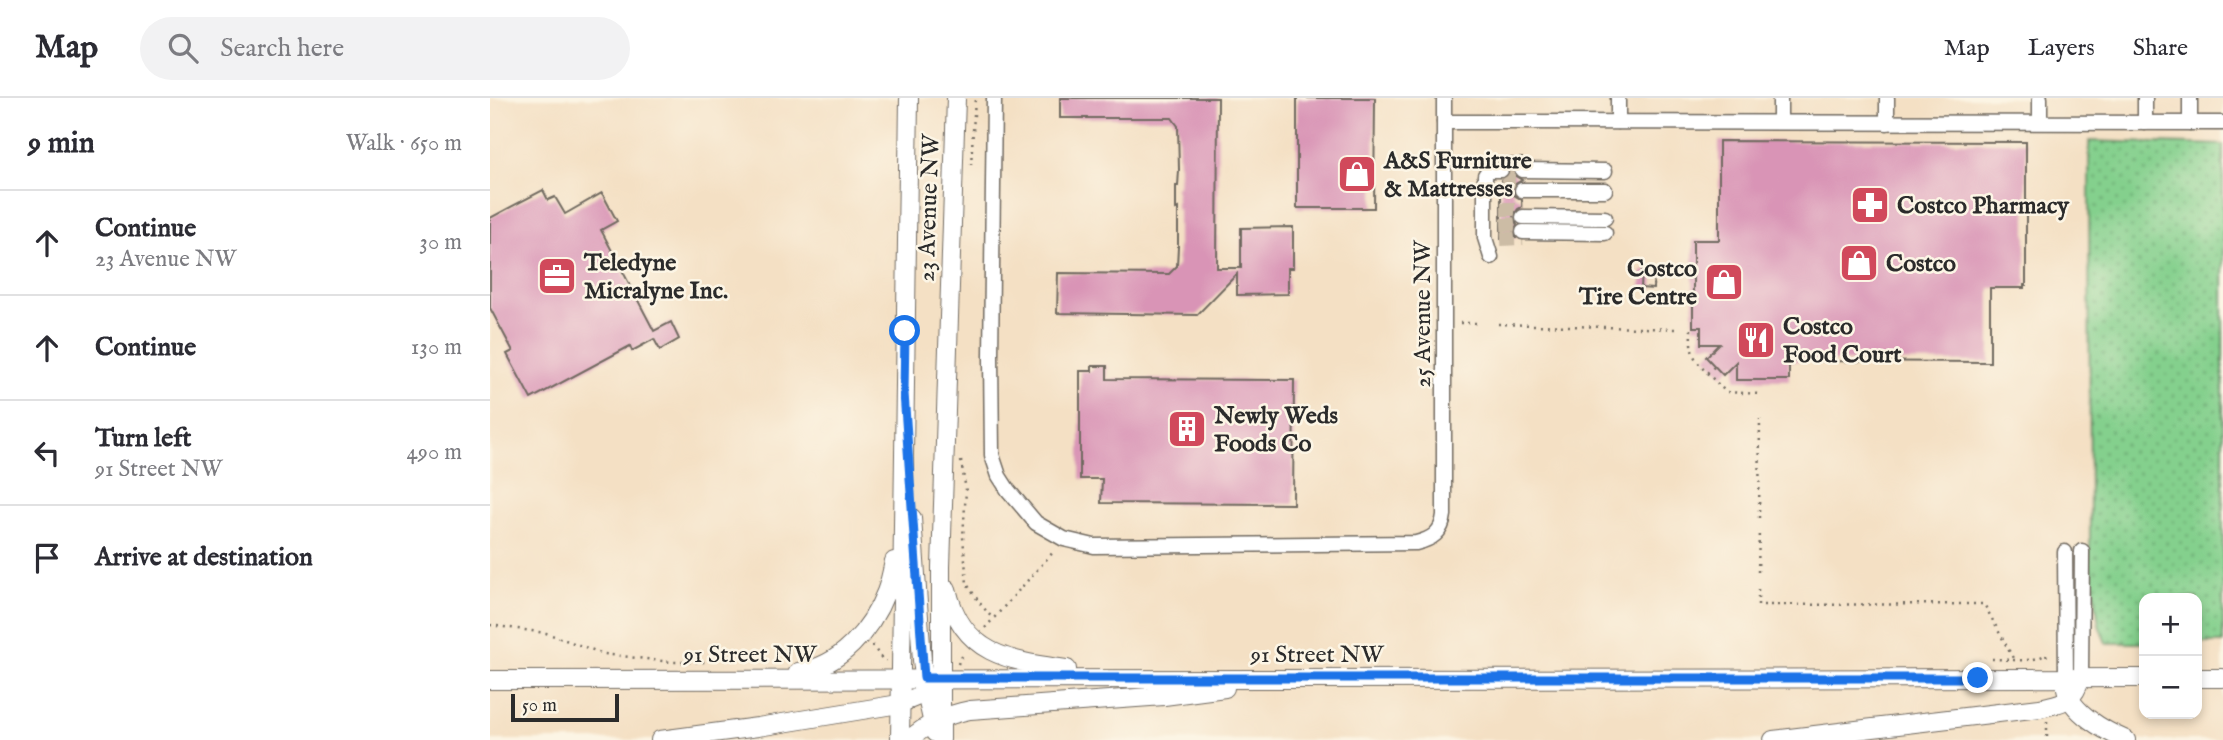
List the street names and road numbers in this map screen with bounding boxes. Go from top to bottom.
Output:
street label: 23 Avenue NW [911,133,948,282]
street label: 25 Avenue NW [1408,239,1439,388]
street label: 91 Street NW [682,640,818,671]
street label: 91 Street NW [1249,640,1385,671]

